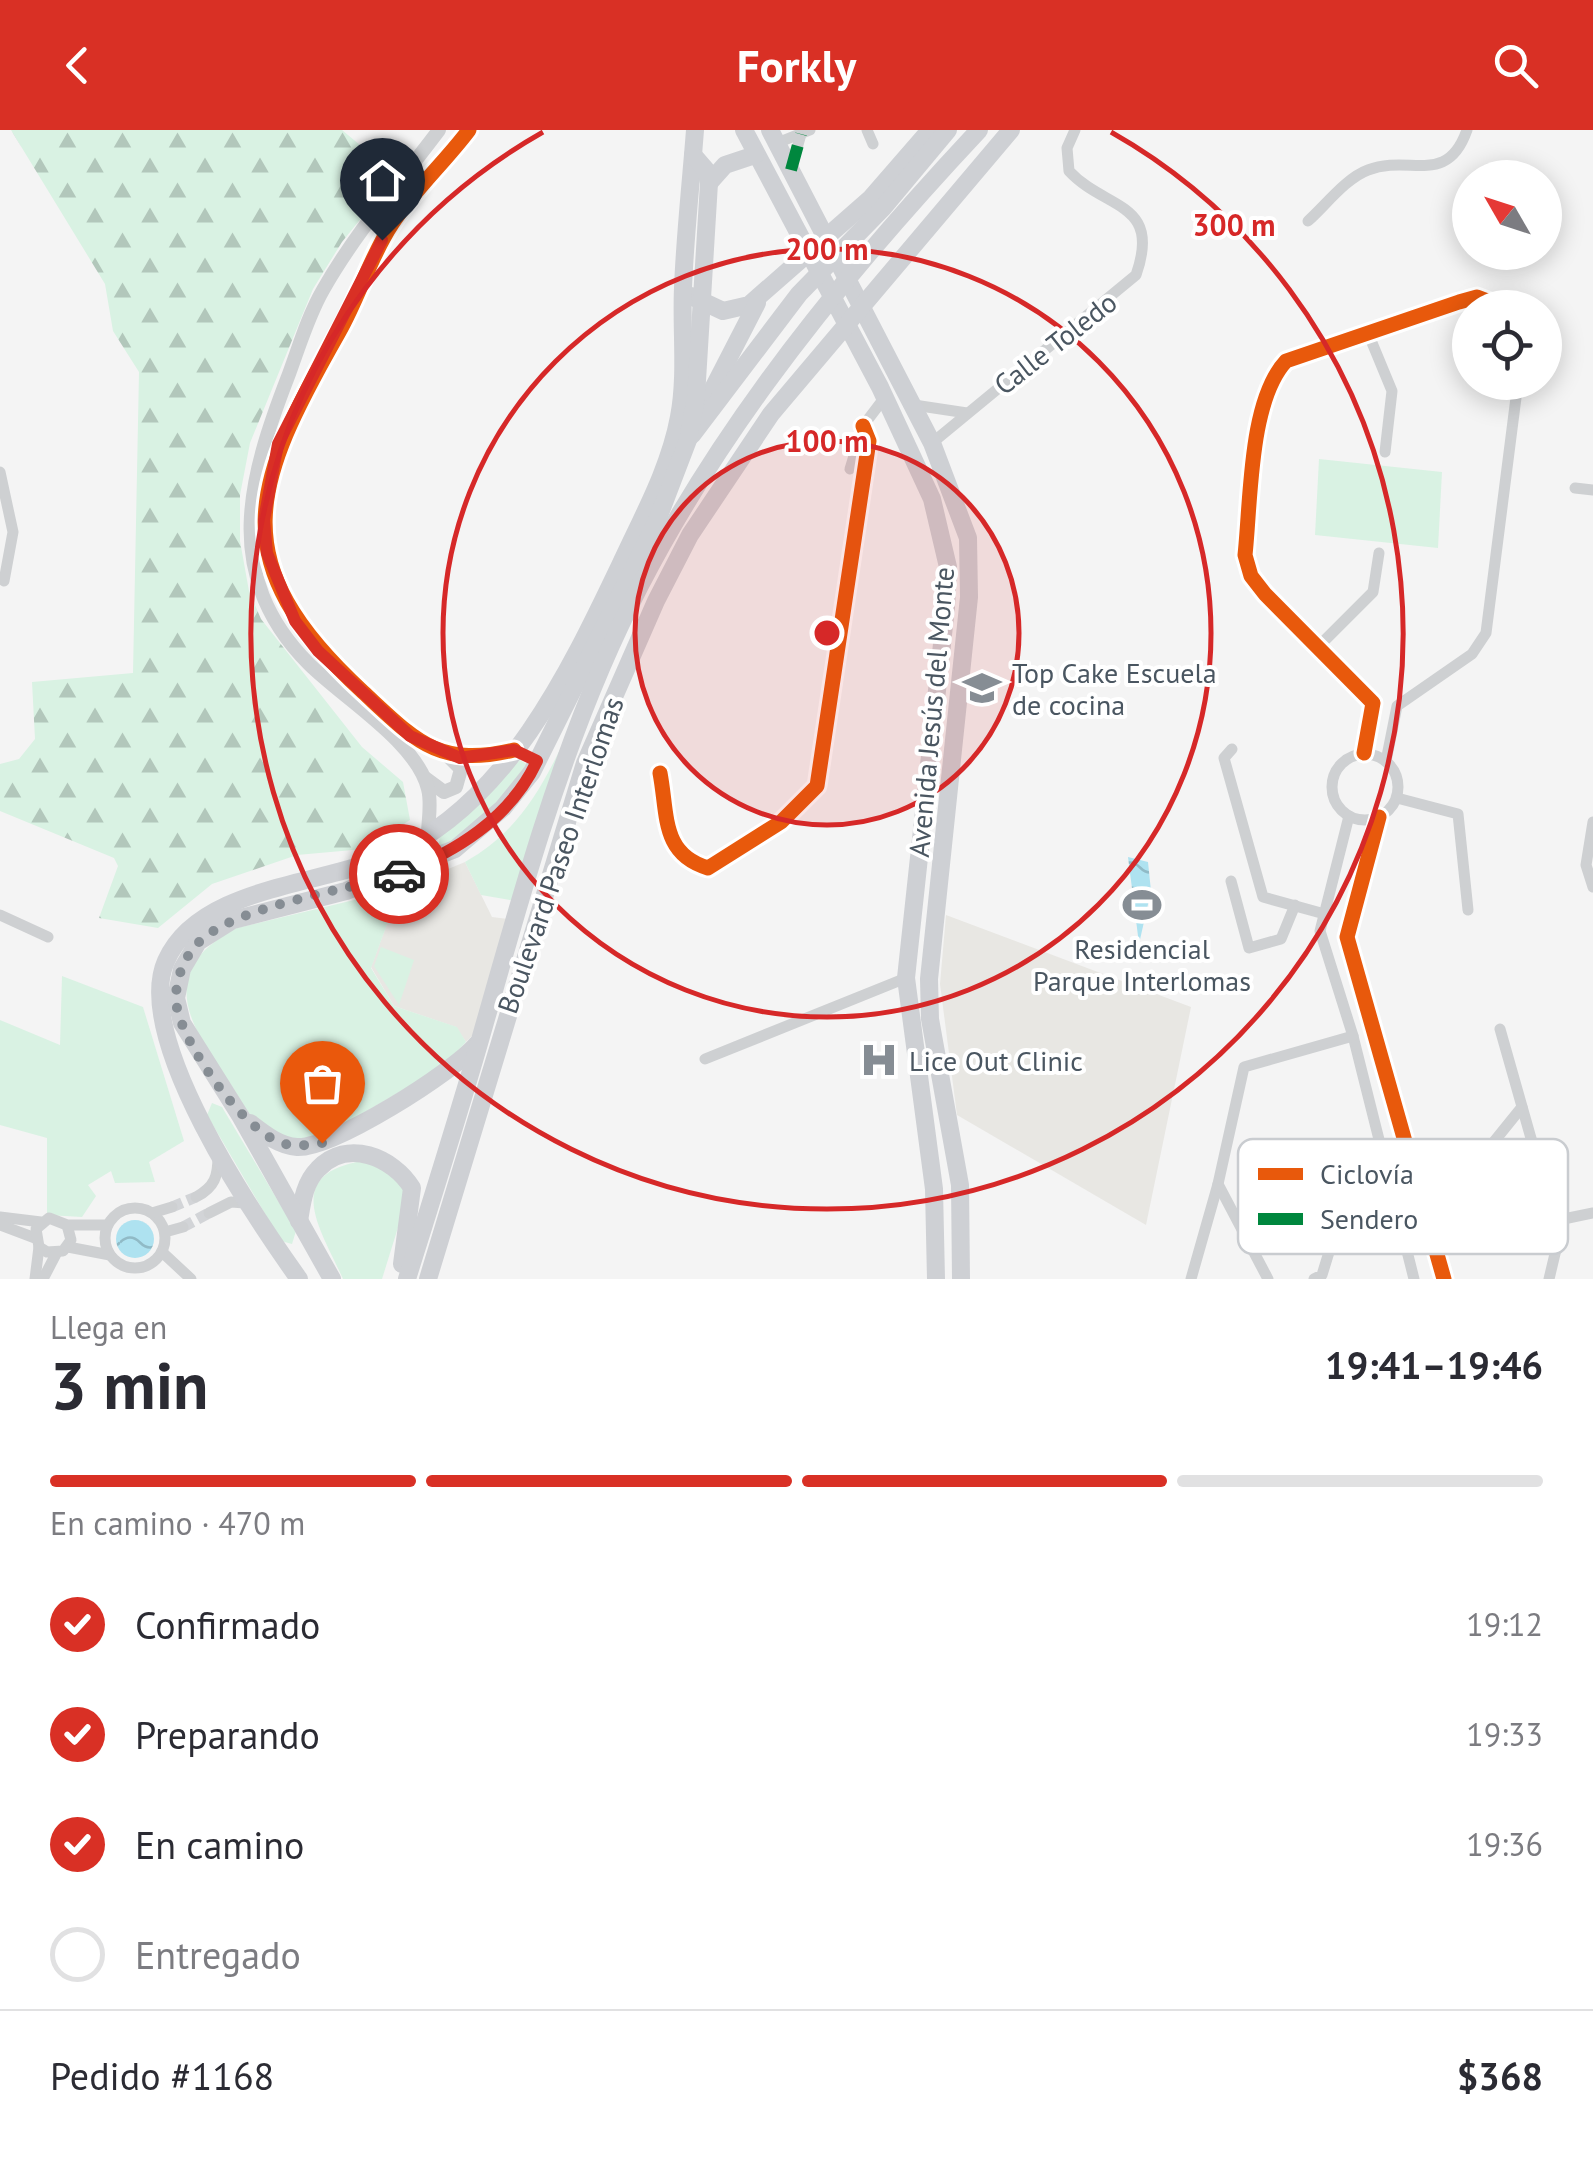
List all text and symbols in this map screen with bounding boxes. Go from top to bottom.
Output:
text: Forkly [737,36,856,94]
icon: back [50,38,105,93]
icon: search [1488,38,1543,93]
pin [340,138,425,241]
icon: home [355,153,410,208]
north arrow [1452,160,1562,270]
map controls [1452,160,1562,400]
text: 300 m [1193,205,1275,244]
text: 200 m [786,229,868,268]
street label: Calle Toledo [986,283,1124,403]
button: locate [1452,290,1562,400]
text: 100 m [786,421,868,460]
street label: Avenida Jesús del Monte [900,565,962,859]
centre of rings [809,615,845,651]
place label: Top Cake Escuela de cocina [1012,654,1217,723]
school or university icon: Top Cake Escuela de cocina [961,667,1003,709]
street label: Boulevard Paseo Interlomas [488,692,632,1018]
courier [349,824,449,924]
icon: car [372,847,427,902]
sports icon: Residencial Parque Interlomas [1121,884,1163,926]
place label: Residencial Parque Interlomas [1033,930,1251,999]
hospital icon: Lice Out Clinic [858,1039,900,1081]
pin [280,1041,365,1144]
place label: Lice Out Clinic [909,1042,1083,1079]
icon: bag [295,1056,350,1111]
legend [1238,1139,1568,1254]
text: Ciclovía [1320,1155,1414,1192]
text: Sendero [1320,1200,1418,1237]
text: Llega en [50,1306,167,1348]
text: 19:41–19:46 [1325,1340,1543,1389]
text: 3 min [50,1343,209,1427]
text: En camino · 470 m [50,1502,305,1544]
icon: check [50,1597,105,1652]
text: Confirmado [135,1600,320,1649]
text: 19:12 [1466,1603,1543,1645]
icon: check [50,1707,105,1762]
text: Preparando [135,1710,320,1759]
text: 19:33 [1466,1713,1543,1755]
icon: check [50,1817,105,1872]
text: En camino [135,1820,304,1869]
text: 19:36 [1466,1823,1543,1865]
text: Entregado [135,1930,301,1979]
text: Pedido #1168 [50,2051,274,2100]
text: $368 [1457,2051,1543,2100]

